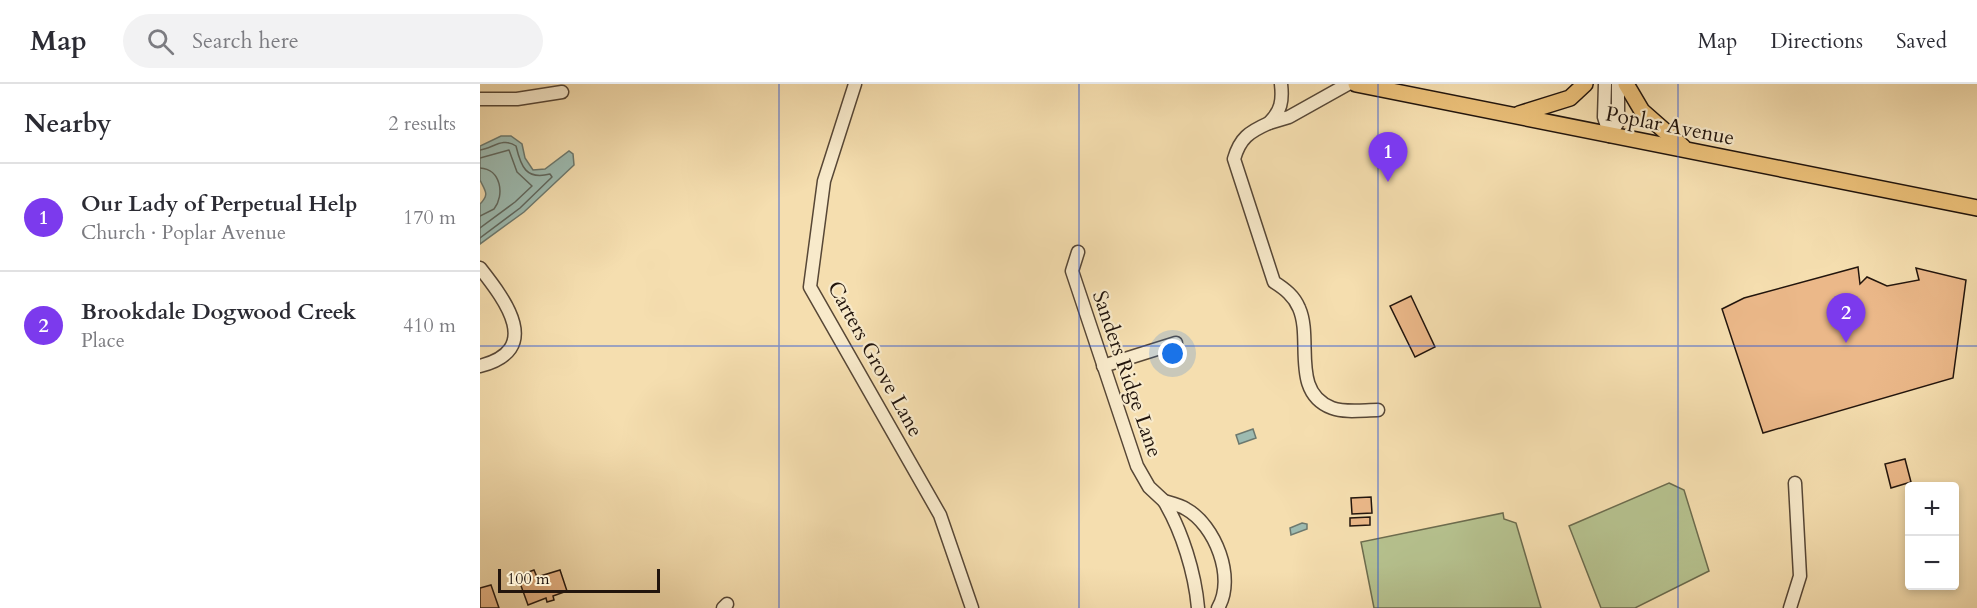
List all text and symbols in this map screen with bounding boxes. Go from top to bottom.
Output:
search box [123,14,543,68]
text: Map [30,22,87,60]
icon: search [144,25,177,58]
text: Search here [192,26,299,56]
text: Map [1697,27,1737,56]
text: Directions [1770,27,1863,56]
text: Saved [1896,27,1947,56]
street label: Poplar Avenue [1603,99,1737,153]
text: Nearby [24,106,112,141]
text: 2 results [388,110,456,137]
pin: 1 [1368,132,1408,182]
text: Our Lady of Perpetual Help [81,189,357,219]
text: 1 [38,204,49,231]
text: 170 m [403,204,456,231]
text: Church · Poplar Avenue [81,219,286,246]
street label: Carters Grove Lane [820,276,930,442]
street label: Sanders Ridge Lane [1085,287,1169,461]
pin: 2 [1826,294,1866,343]
text: Brookdale Dogwood Creek [81,297,356,327]
text: 2 [38,312,49,339]
text: 410 m [403,312,456,339]
text: Place [81,327,125,354]
your location [1158,339,1187,368]
map controls [1905,482,1959,590]
button: + [1905,482,1959,536]
button: − [1905,536,1959,590]
scale bar [498,566,660,594]
text: 100 m [507,568,549,590]

